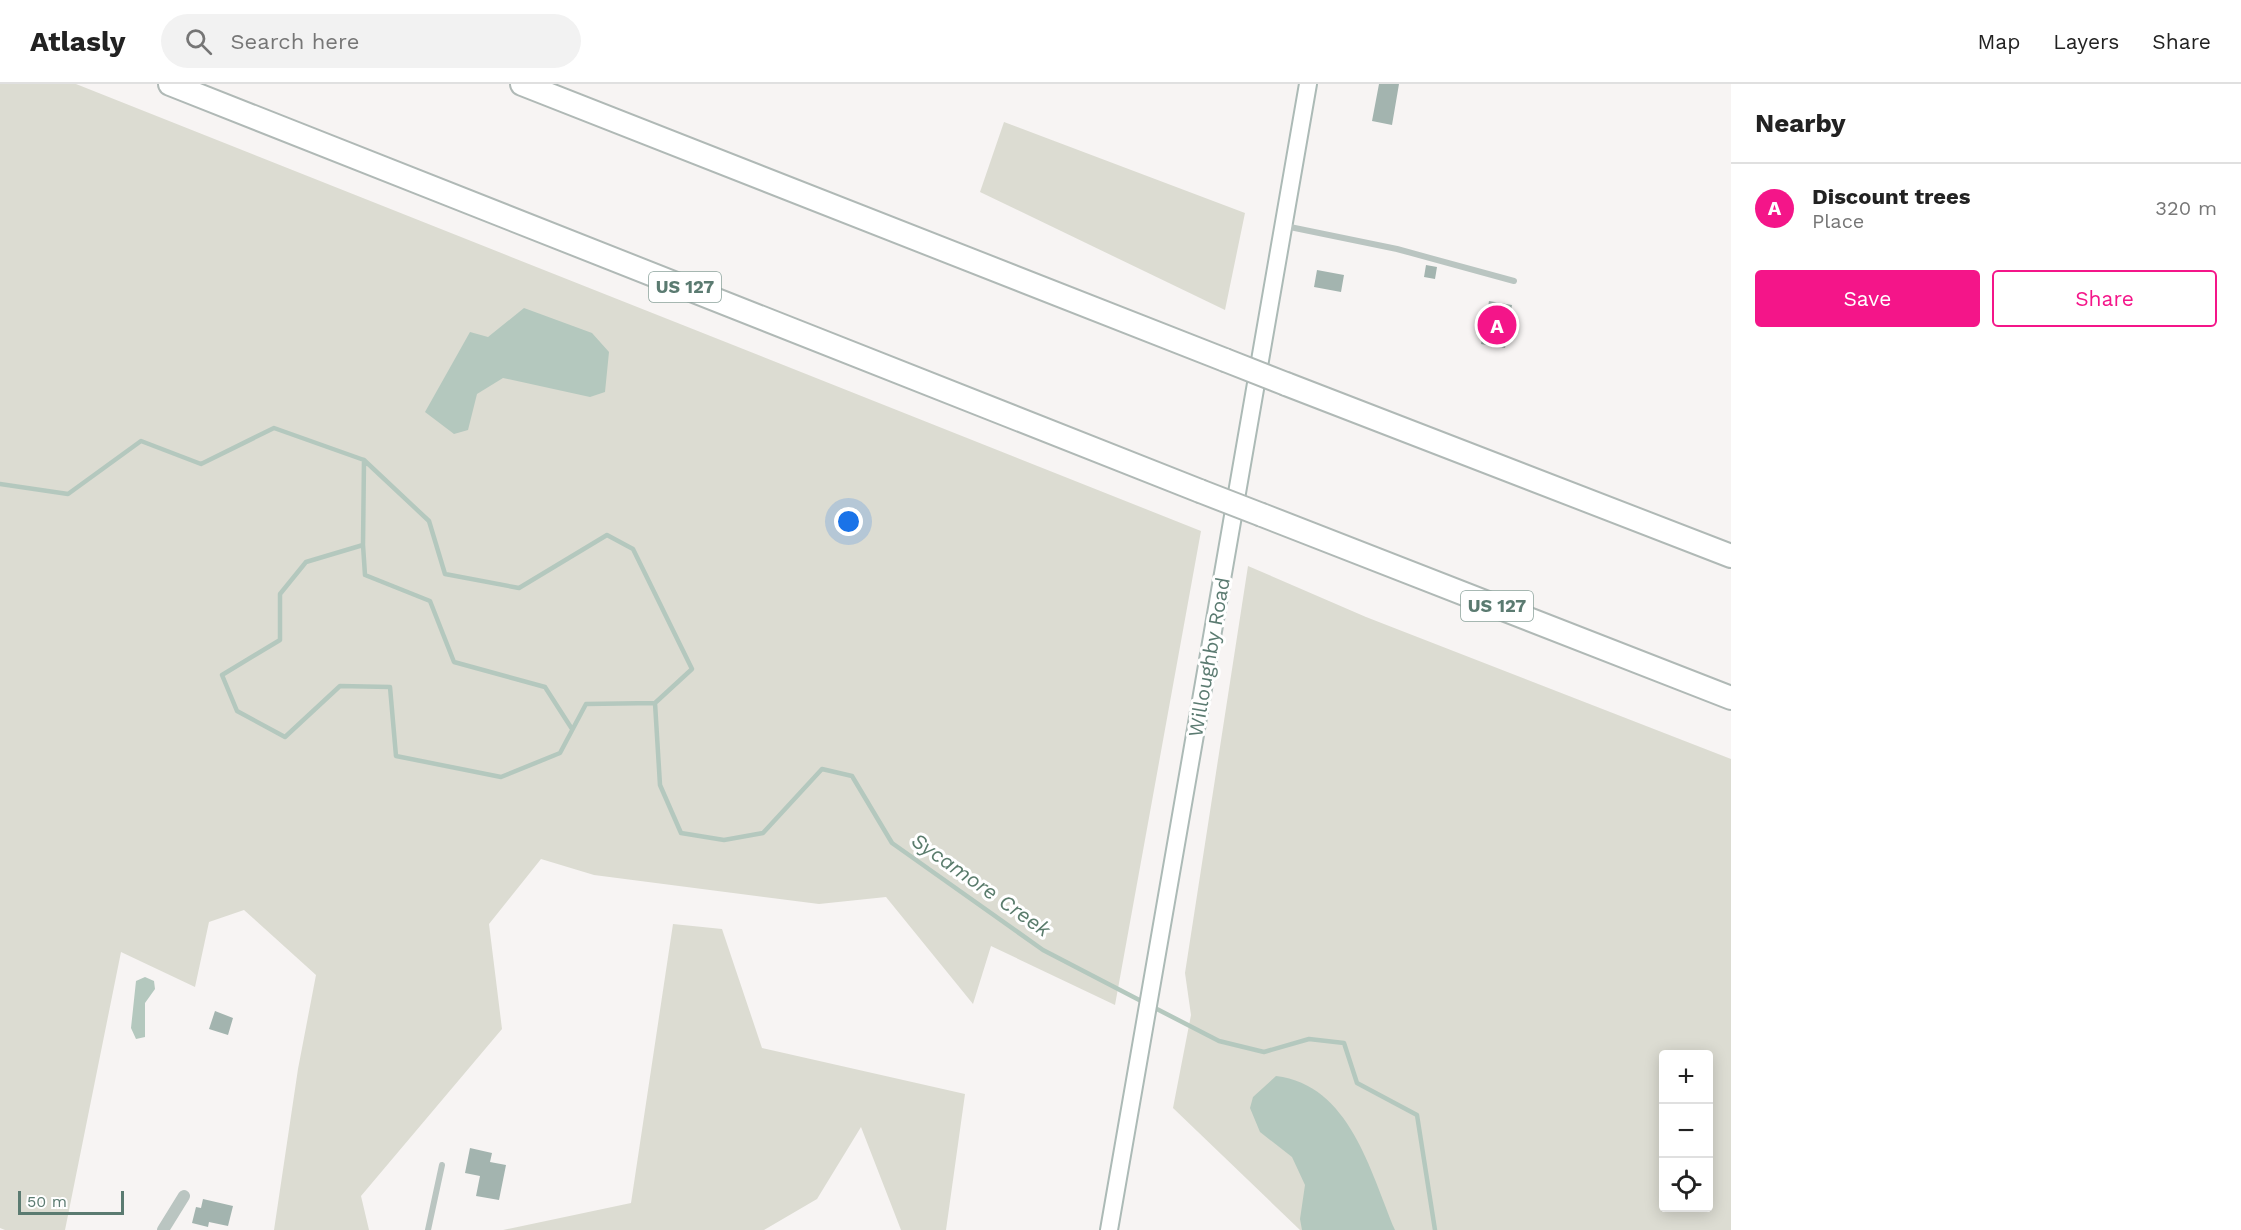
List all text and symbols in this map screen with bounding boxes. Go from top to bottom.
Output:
search box [161,14,581,68]
text: Atlasly [30,25,125,58]
icon: search [182,25,215,58]
text: Search here [230,29,359,54]
text: Map [1977,29,2020,54]
text: Layers [2053,29,2119,54]
text: Share [2152,29,2211,54]
text: Nearby [1755,108,1846,138]
text: Discount trees [1812,184,1971,209]
text: A [1768,196,1781,220]
text: 320 m [2155,196,2217,220]
text: Place [1812,209,1864,233]
button: Save [1755,270,1980,327]
button: Share [1992,270,2217,327]
road number: US 127 [649,272,721,302]
pin: A [1478,302,1516,348]
your location [834,507,863,536]
street label: Willoughby Road [1183,575,1235,739]
road number: US 127 [1461,591,1533,621]
water label: Sycamore Creek [907,827,1056,942]
map controls [1659,1050,1713,1212]
button: + [1659,1050,1713,1104]
button: − [1659,1104,1713,1158]
button: locate [1659,1158,1713,1212]
scale bar [18,1188,124,1216]
text: 50 m [27,1192,67,1211]

